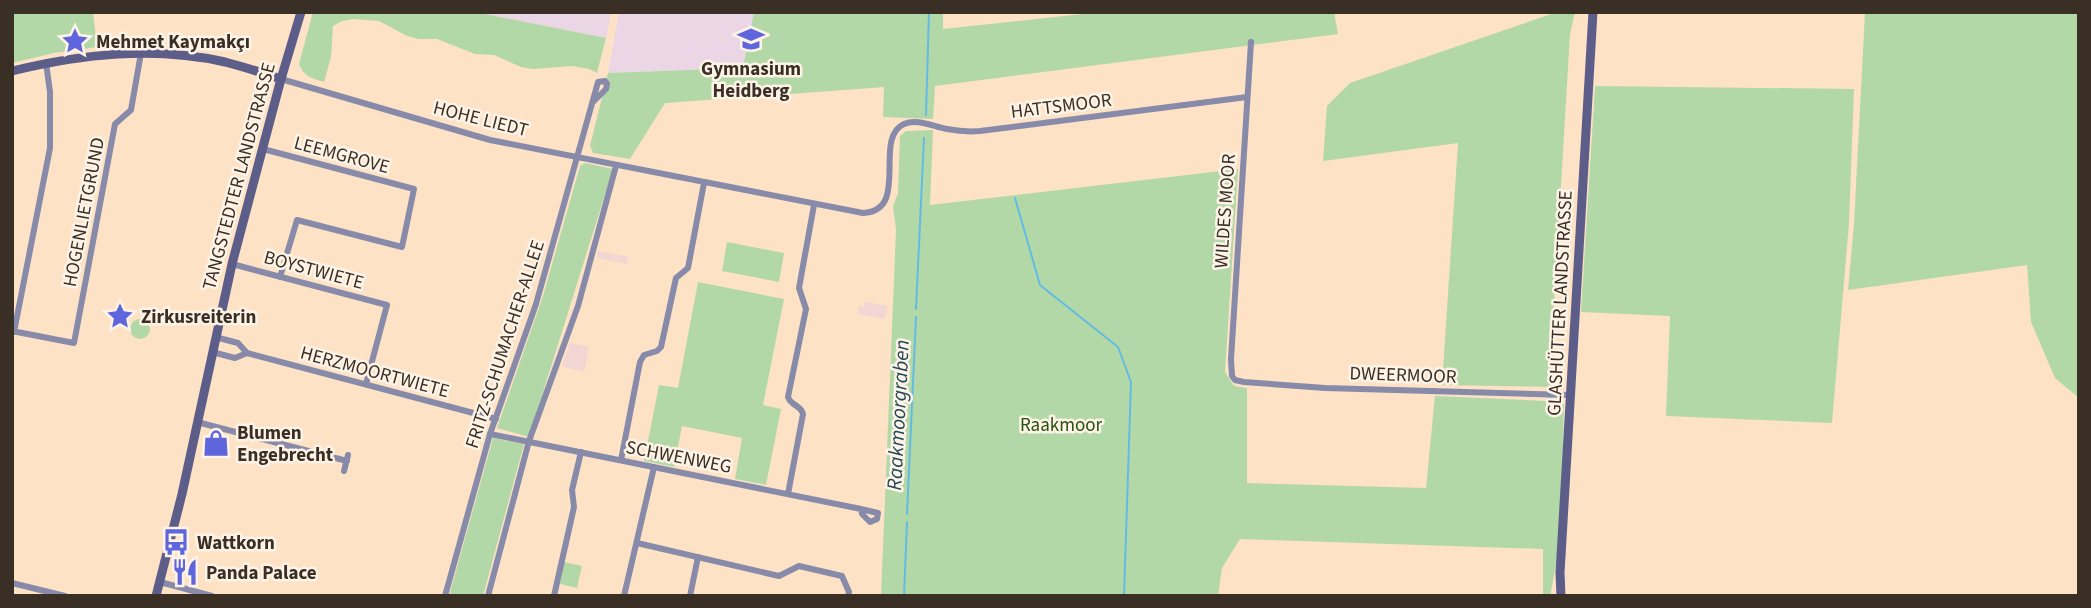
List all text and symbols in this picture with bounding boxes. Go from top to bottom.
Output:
school or university icon: Gymnasium Heidberg [736,24,766,54]
place icon: Mehmet Kaymakçı [60,26,90,56]
place label: Mehmet Kaymakçı [96,29,250,56]
place label: Gymnasium Heidberg [701,56,801,105]
street label: TANGSTEDTER LANDSTRASSE [196,60,283,293]
street label: HATTSMOOR [1009,87,1113,126]
street label: HOHE LIEDT [430,95,531,144]
street label: LEEMGROVE [291,130,392,181]
street label: HOGENLIETGRUND [57,135,112,289]
street label: WILDES MOOR [1208,153,1243,269]
street label: GLASHÜTTER LANDSTRASSE [1541,190,1580,417]
street label: FRITZ-SCHUMACHER-ALLEE [459,237,552,452]
street label: BOYSTWIETE [261,244,366,297]
place icon: Zirkusreiterin [105,301,135,331]
place label: Zirkusreiterin [141,304,256,331]
water label: Raakmoorgraben [879,339,917,491]
street label: HERZMOORTWIETE [297,340,452,405]
street label: DWEERMOOR [1349,360,1457,391]
park label: Raakmoor [1020,412,1103,439]
place label: Blumen Engebrecht [237,420,333,469]
shop icon: Blumen Engebrecht [201,428,231,458]
street label: SCHWENWEG [623,434,734,481]
bus stop icon: Wattkorn [161,527,191,557]
place label: Wattkorn [197,530,275,557]
restaurant icon: Panda Palace [170,557,200,587]
place label: Panda Palace [206,560,317,587]

